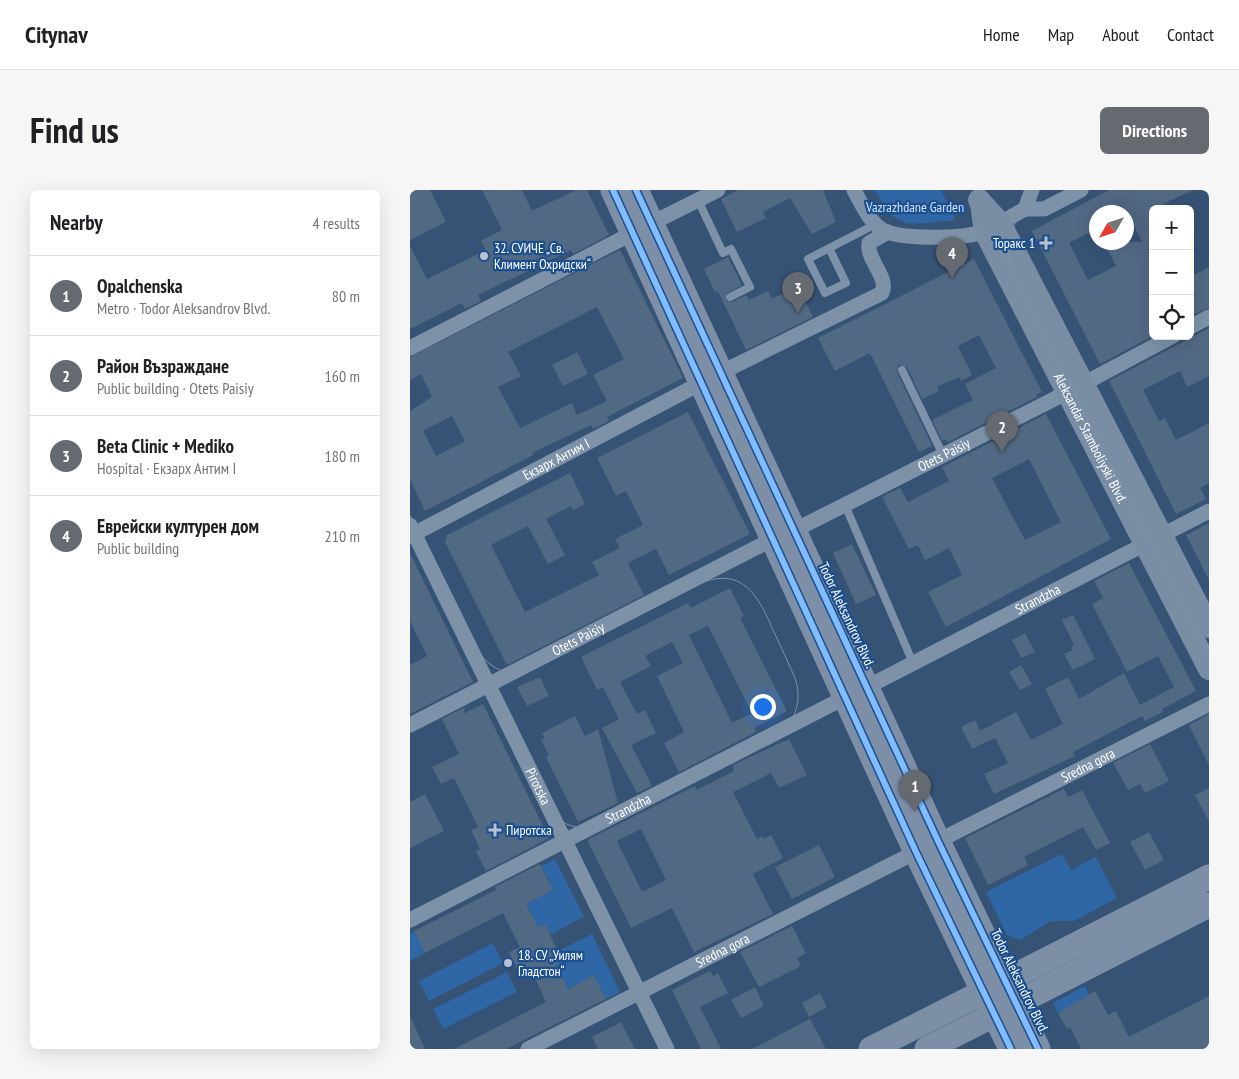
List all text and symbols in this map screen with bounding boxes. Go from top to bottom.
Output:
text: Citynav [25,19,88,50]
text: Home [983,23,1020,46]
text: Map [1048,23,1074,46]
text: About [1102,23,1139,46]
text: Contact [1167,23,1214,46]
text: Find us [30,107,119,153]
button: Directions [1100,107,1209,154]
park label: Vazrazhdane Garden [865,198,964,216]
north arrow [1089,205,1134,250]
map controls [1149,205,1194,340]
button: + [1149,205,1194,250]
text: Nearby [50,209,103,236]
text: 4 results [313,213,360,233]
place label: Торакс 1 [993,234,1035,252]
marker: Торакс 1 [1039,236,1053,250]
pin: 4 [936,237,968,278]
place label: 32. СУИЧЕ „Св. Климент Охридски“ [494,239,591,273]
marker: 32. СУИЧЕ „Св. Климент Охридски“ [478,250,490,262]
button: − [1149,250,1194,295]
pin: 3 [782,272,814,313]
text: Opalchenska [97,274,183,298]
text: 1 [62,286,70,306]
text: 80 m [332,286,360,306]
button: locate [1149,295,1194,340]
text: Metro · Todor Aleksandrov Blvd. [97,298,270,318]
text: Район Възраждане [97,354,229,378]
text: 2 [62,366,70,386]
text: 160 m [325,366,360,386]
street label: Aleksandar Stamboliyski Blvd. [1050,370,1132,507]
text: Public building · Otets Paisiy [97,378,254,398]
pin: 2 [986,411,1018,452]
text: Beta Clinic + Mediko [97,434,234,458]
street label: Екзарх Антим I [520,434,592,484]
street label: Otets Paisiy [915,434,974,476]
text: 3 [62,446,70,466]
text: 180 m [325,446,360,466]
text: Hospital · Екзарх Антим I [97,458,236,478]
text: Еврейски културен дом [97,514,259,538]
text: 4 [62,526,70,546]
text: 210 m [325,526,360,546]
text: Public building [97,538,179,558]
street label: Todor Aleksandrov Blvd. [815,559,879,671]
street label: Strandzha [1012,580,1063,618]
street label: Otets Paisiy [549,618,608,660]
your location [750,694,776,720]
street label: Sredna gora [1058,744,1118,786]
street label: Pirotska [521,765,555,808]
pin: 1 [899,770,931,811]
street label: Strandzha [602,789,654,827]
place label: Пиротска [506,821,552,839]
marker: Пиротска [488,823,502,837]
street label: Todor Aleksandrov Blvd. [987,926,1053,1036]
street label: Sredna gora [692,929,752,971]
place label: 18. СУ „Уилям Гладстон“ [518,946,583,980]
marker: 18. СУ „Уилям Гладстон“ [502,957,514,969]

